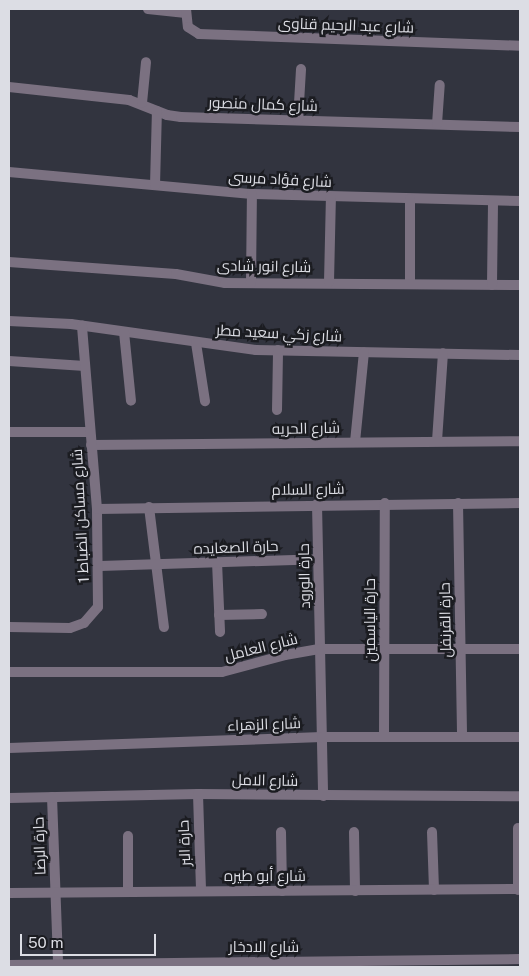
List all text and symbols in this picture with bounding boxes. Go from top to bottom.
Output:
street label: شارع عبد الرحيم قناوى [278,14,414,36]
street label: شارع كمال منصور [208,93,318,115]
street label: شارع فؤاد مرسى [228,167,332,191]
street label: شارع انور شادى [217,256,311,276]
street label: شارع زكي سعيد مطر [215,321,343,345]
street label: شارع الحريه [272,418,340,438]
street label: شارع مساكن الضباط 1 [68,449,92,583]
street label: شارع السلام [271,479,345,499]
street label: حارة الصعايده [193,537,279,557]
street label: حارة الورود [294,543,314,609]
street label: حارة الياسمين [361,578,379,662]
street label: حارة القرنفل [435,582,455,658]
street label: شارع العامل [222,629,300,665]
street label: شارع الزهراء [227,714,301,734]
street label: شارع الامل [232,770,298,790]
street label: حارة الرضا [29,816,49,876]
street label: حارة البر [174,820,194,866]
street label: شارع أبو طيره [224,867,306,885]
scale bar [22,924,159,956]
text: 50 m [28,934,63,951]
street label: شارع الادخار [229,938,299,956]

